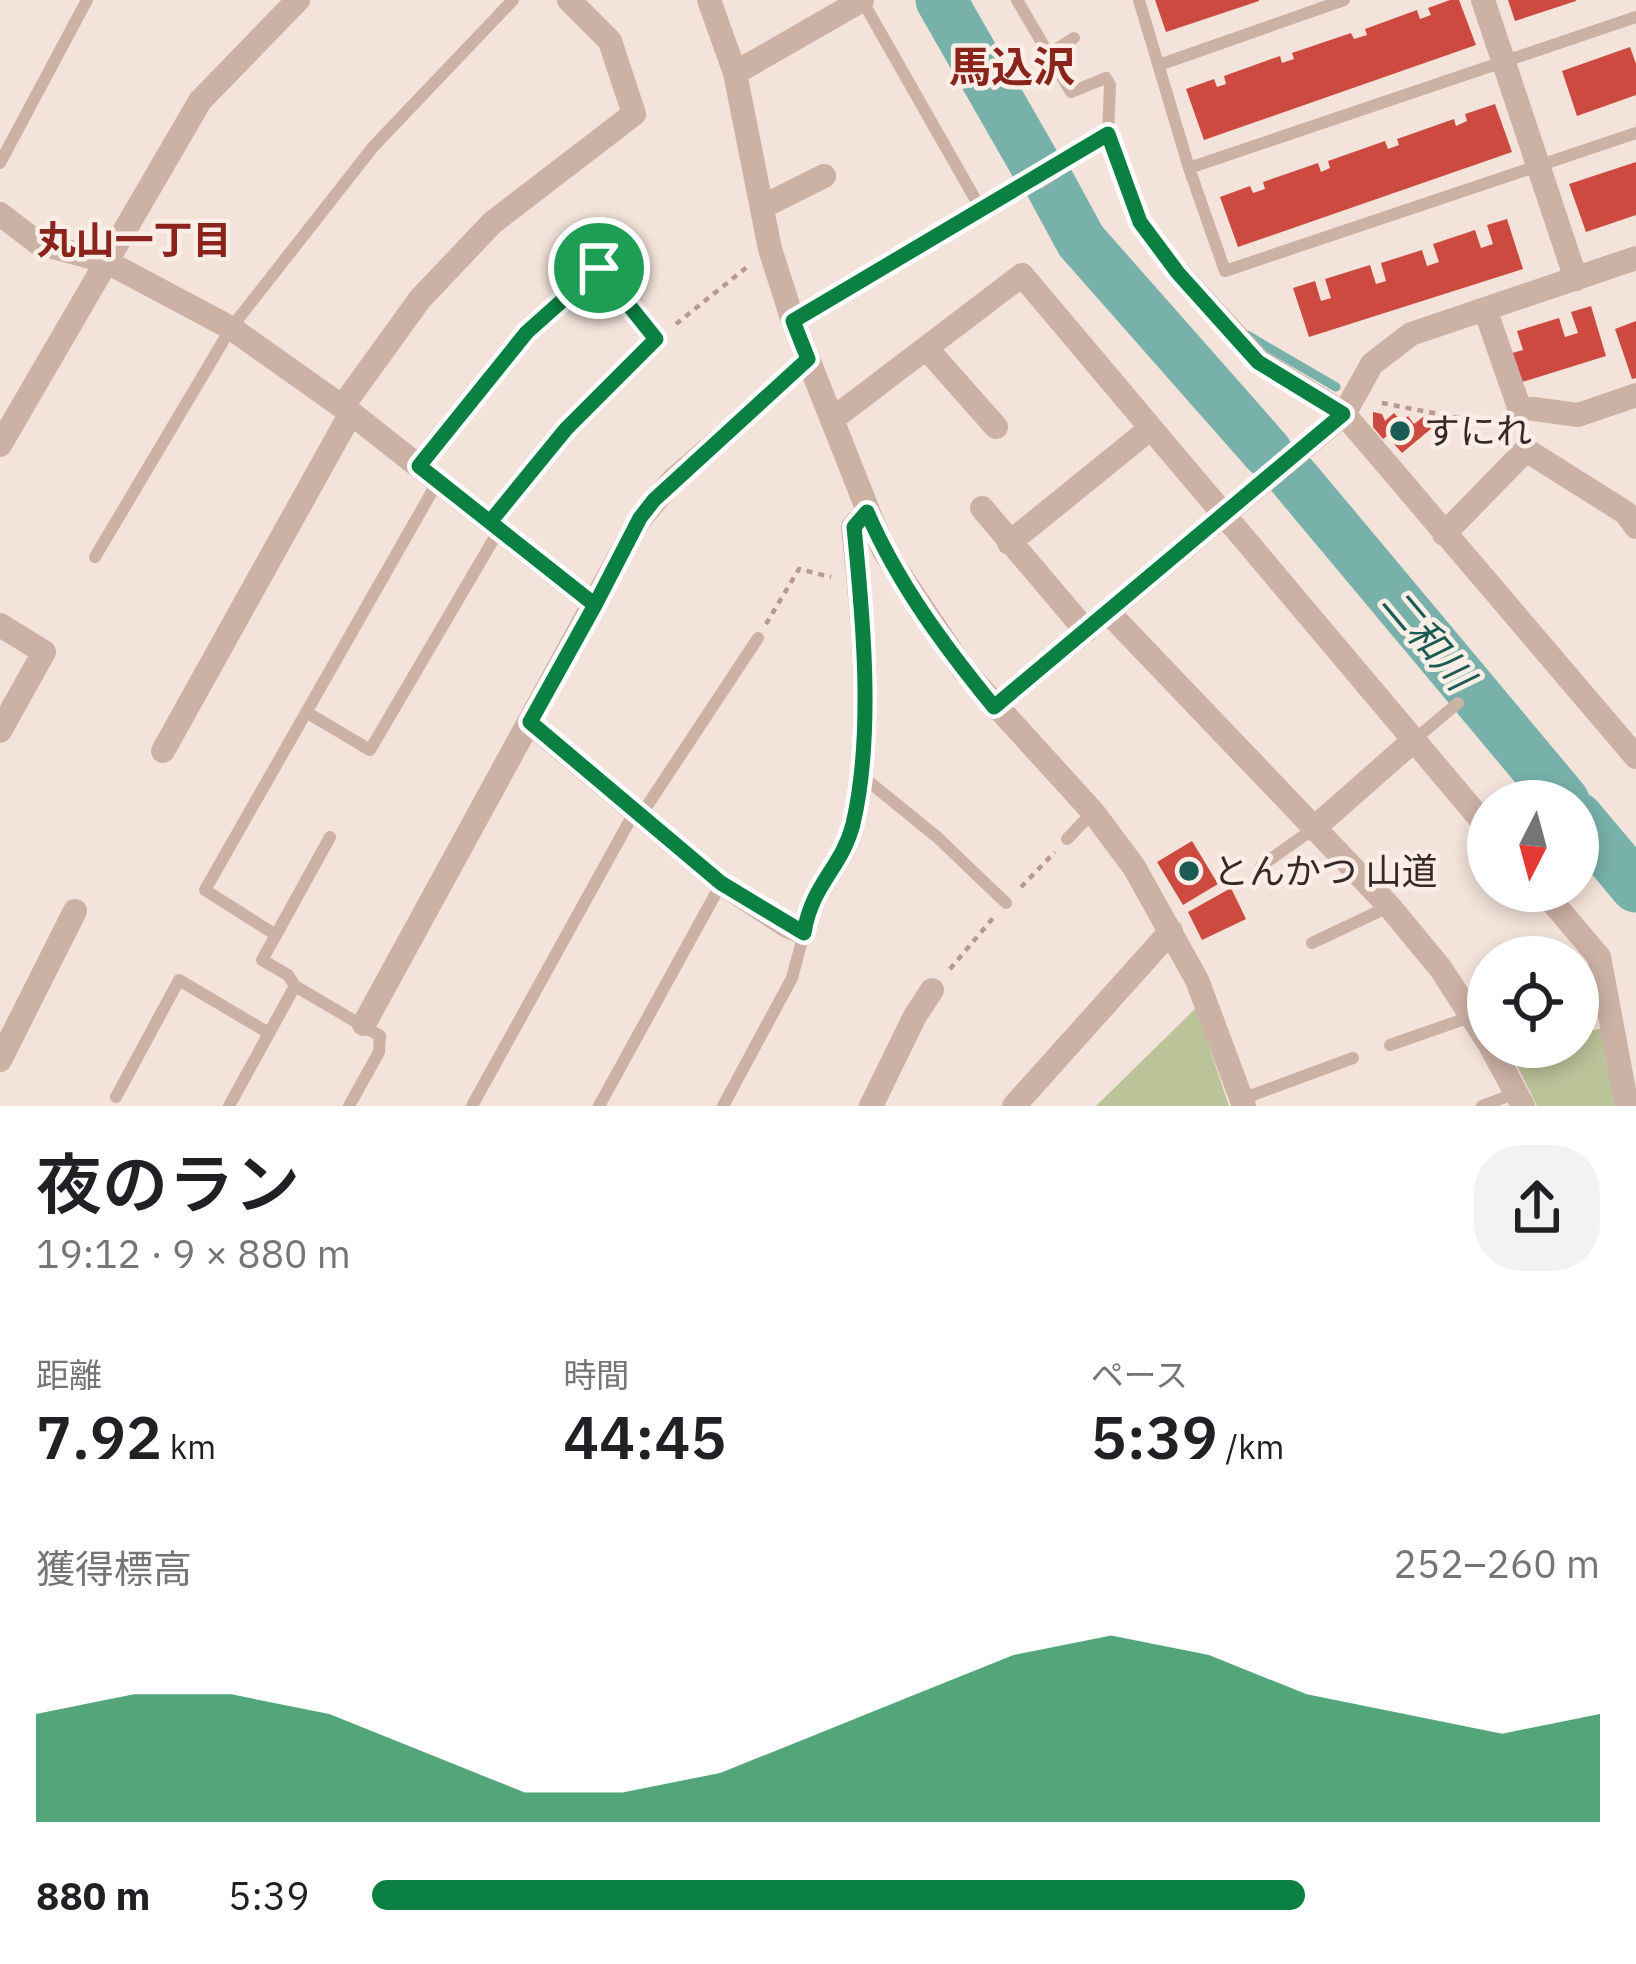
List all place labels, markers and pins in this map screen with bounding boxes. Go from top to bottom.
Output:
pin [548,217,650,319]
place label: すにれ [1424,407,1532,454]
marker: すにれ [1387,418,1413,444]
place label: とんかつ 山道 [1213,847,1438,894]
marker: とんかつ 山道 [1176,858,1202,884]

